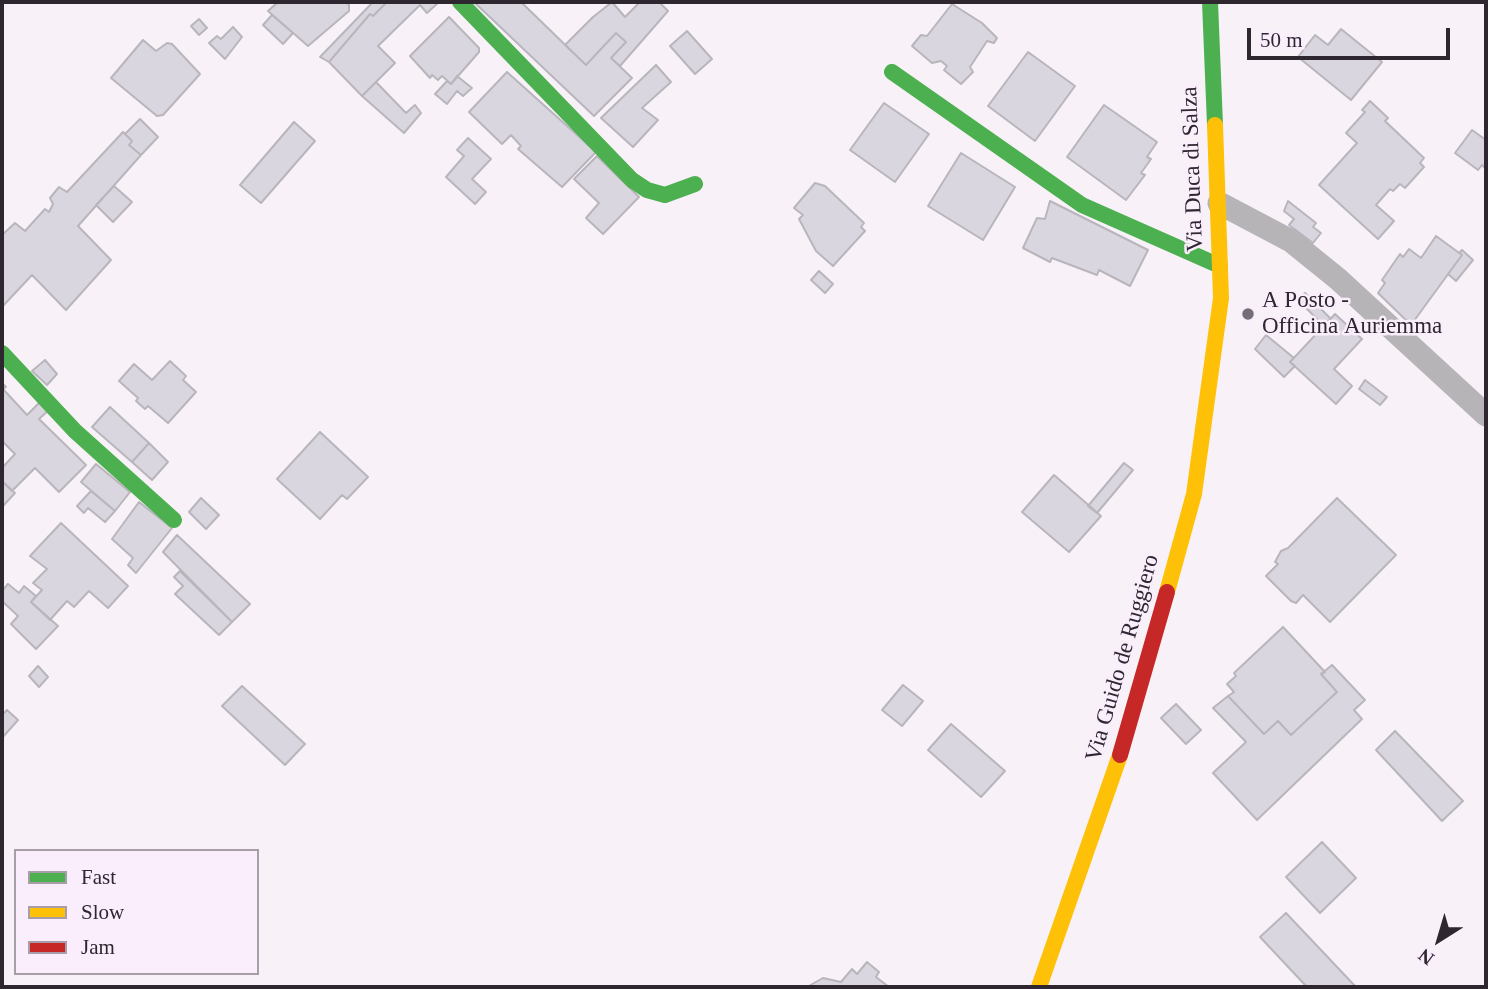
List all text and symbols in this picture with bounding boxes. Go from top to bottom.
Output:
scale bar [1250,14,1453,58]
text: 50 m [1260,28,1303,52]
street label: Via Duca di Salza [1176,86,1210,252]
place label: A Posto - Officina Auriemma [1262,287,1442,341]
marker: A Posto - Officina Auriemma [1240,306,1256,322]
street label: Via Guido de Ruggiero [1080,551,1166,765]
legend [14,849,259,975]
text: Fast [81,865,116,889]
text: Slow [81,900,124,924]
north arrow [1404,905,1474,975]
text: Jam [81,935,115,959]
text: N [1414,945,1438,970]

